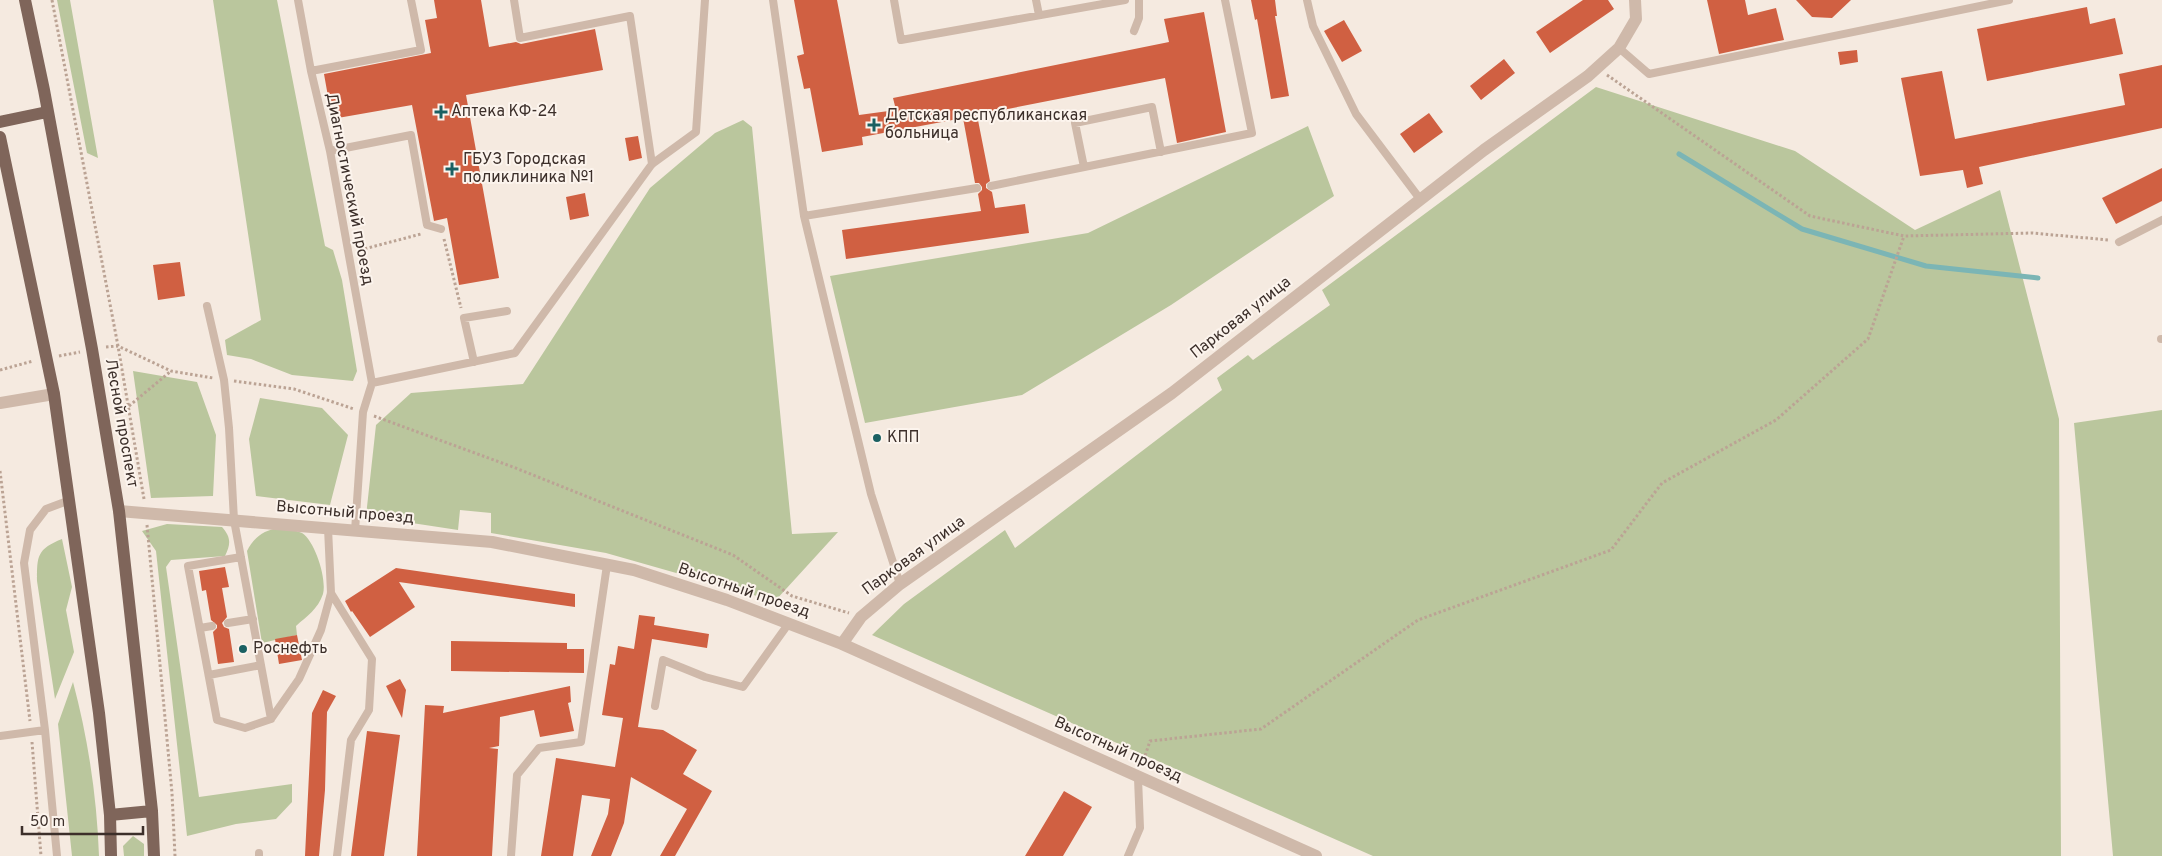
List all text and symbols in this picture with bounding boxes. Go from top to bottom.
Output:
street label: Диагностический проезд [321,91,377,287]
place label: Аптека КФ-24 [451,102,557,122]
marker: Аптека КФ-24 [435,106,447,118]
place label: Детская республиканская больница [885,106,1087,144]
marker: Детская республиканская больница [867,118,881,132]
place label: ГБУЗ Городская поликлиника №1 [463,150,594,188]
marker: ГБУЗ Городская поликлиника №1 [445,162,459,176]
street label: Парковая улица [1187,272,1295,364]
street label: Лесной проспект [100,357,142,489]
place label: КПП [887,428,920,448]
marker: КПП [871,432,883,444]
street label: Высотный проезд [275,497,415,529]
street label: Парковая улица [859,512,969,600]
street label: Высотный проезд [675,559,813,623]
place label: Роснефть [253,639,328,659]
marker: Роснефть [237,643,249,655]
street label: Высотный проезд [1051,713,1185,787]
scale bar [22,804,144,836]
text: 50 m [30,813,65,832]

